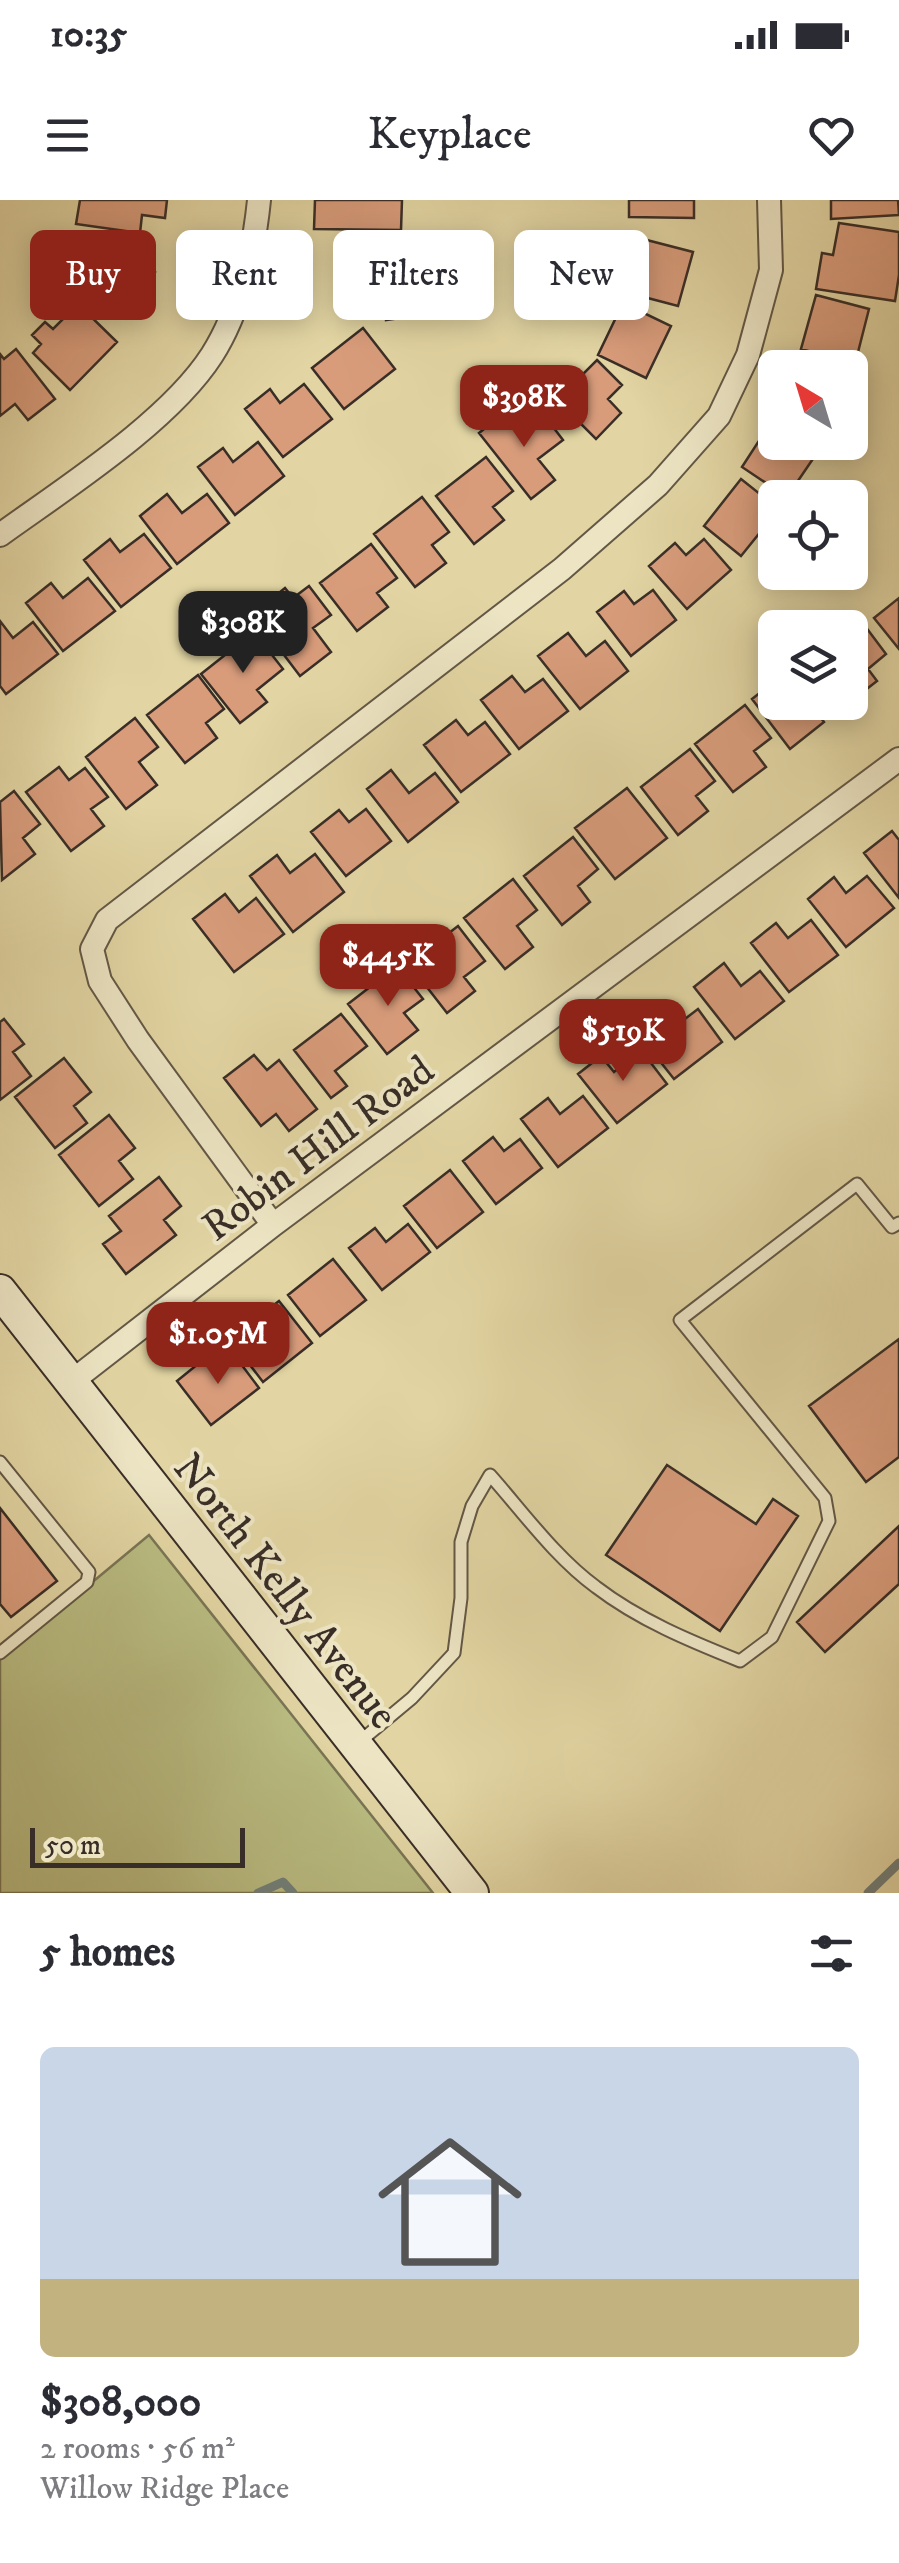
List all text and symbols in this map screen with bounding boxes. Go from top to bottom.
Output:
text: 10:35 [50,11,127,59]
text: Keyplace [367,107,532,163]
icon: menu [40,108,95,163]
icon: heart [804,108,859,163]
chip: Buy [30,230,156,320]
chip: Rent [176,230,313,320]
chip: Filters [333,230,494,320]
chip: New [514,230,649,320]
north arrow [758,350,868,460]
map controls [758,350,868,720]
pin: $398K [454,365,594,450]
text: $398K [482,377,566,417]
button: locate [758,480,868,590]
pin: $308K [173,591,313,676]
text: $308K [200,603,286,643]
button: layers [758,610,868,720]
pin: $445K [318,924,458,1009]
text: $445K [342,936,434,976]
pin: $519K [553,999,693,1084]
text: $519K [581,1011,665,1051]
street label: Robin Hill Road [193,1045,445,1253]
pin: $1.05M [137,1302,299,1387]
text: $1.05M [168,1314,268,1354]
street label: North Kelly Avenue [161,1444,408,1740]
scale bar [30,1823,245,1868]
text: 50 m [45,1828,101,1863]
icon: filters [804,1926,859,1981]
text: 5 homes [40,1927,175,1979]
icon: home [360,2112,540,2292]
text: $308,000 [40,2377,201,2429]
text: 2 rooms · 56 m² [40,2429,235,2469]
text: Willow Ridge Place [40,2469,289,2509]

